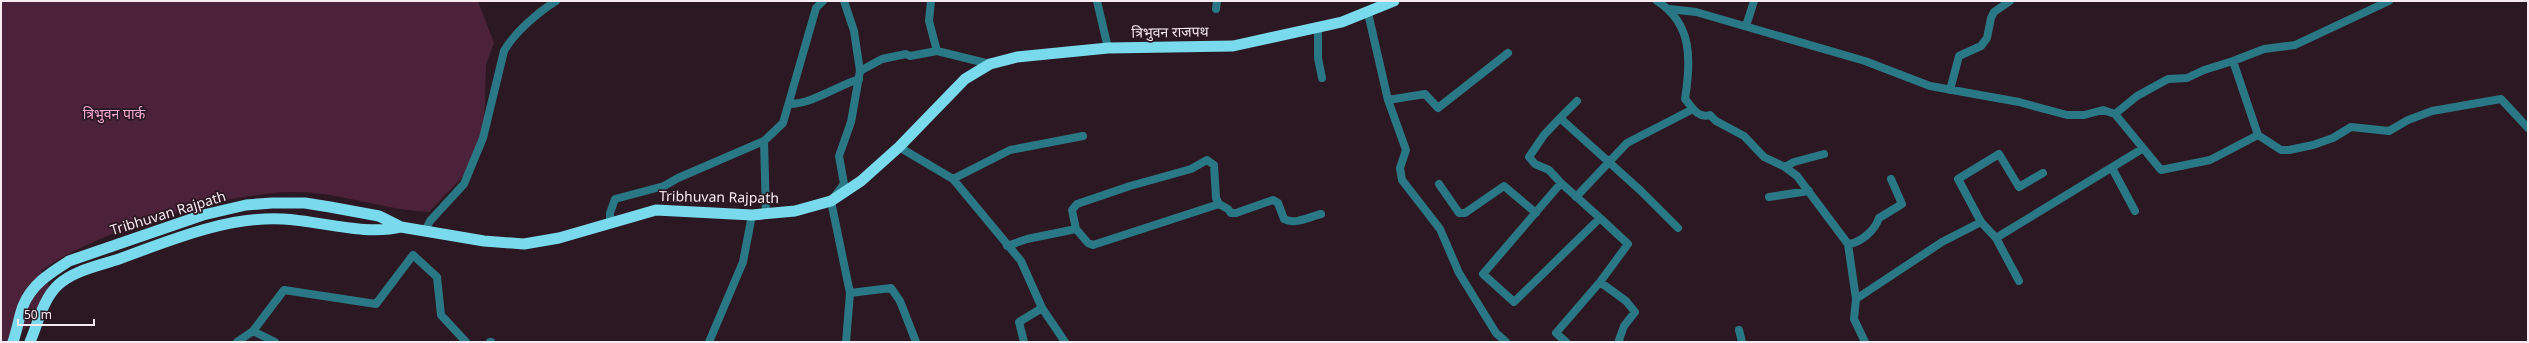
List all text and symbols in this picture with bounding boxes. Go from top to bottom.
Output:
street label: त्रिभुवन राजपथ [1131,21,1210,43]
park label: त्रिभुवन पार्क [83,104,146,124]
street label: Tribhuvan Rajpath [108,186,228,239]
street label: Tribhuvan Rajpath [659,186,779,207]
scale bar [18,301,94,327]
text: 50 m [24,306,52,323]

